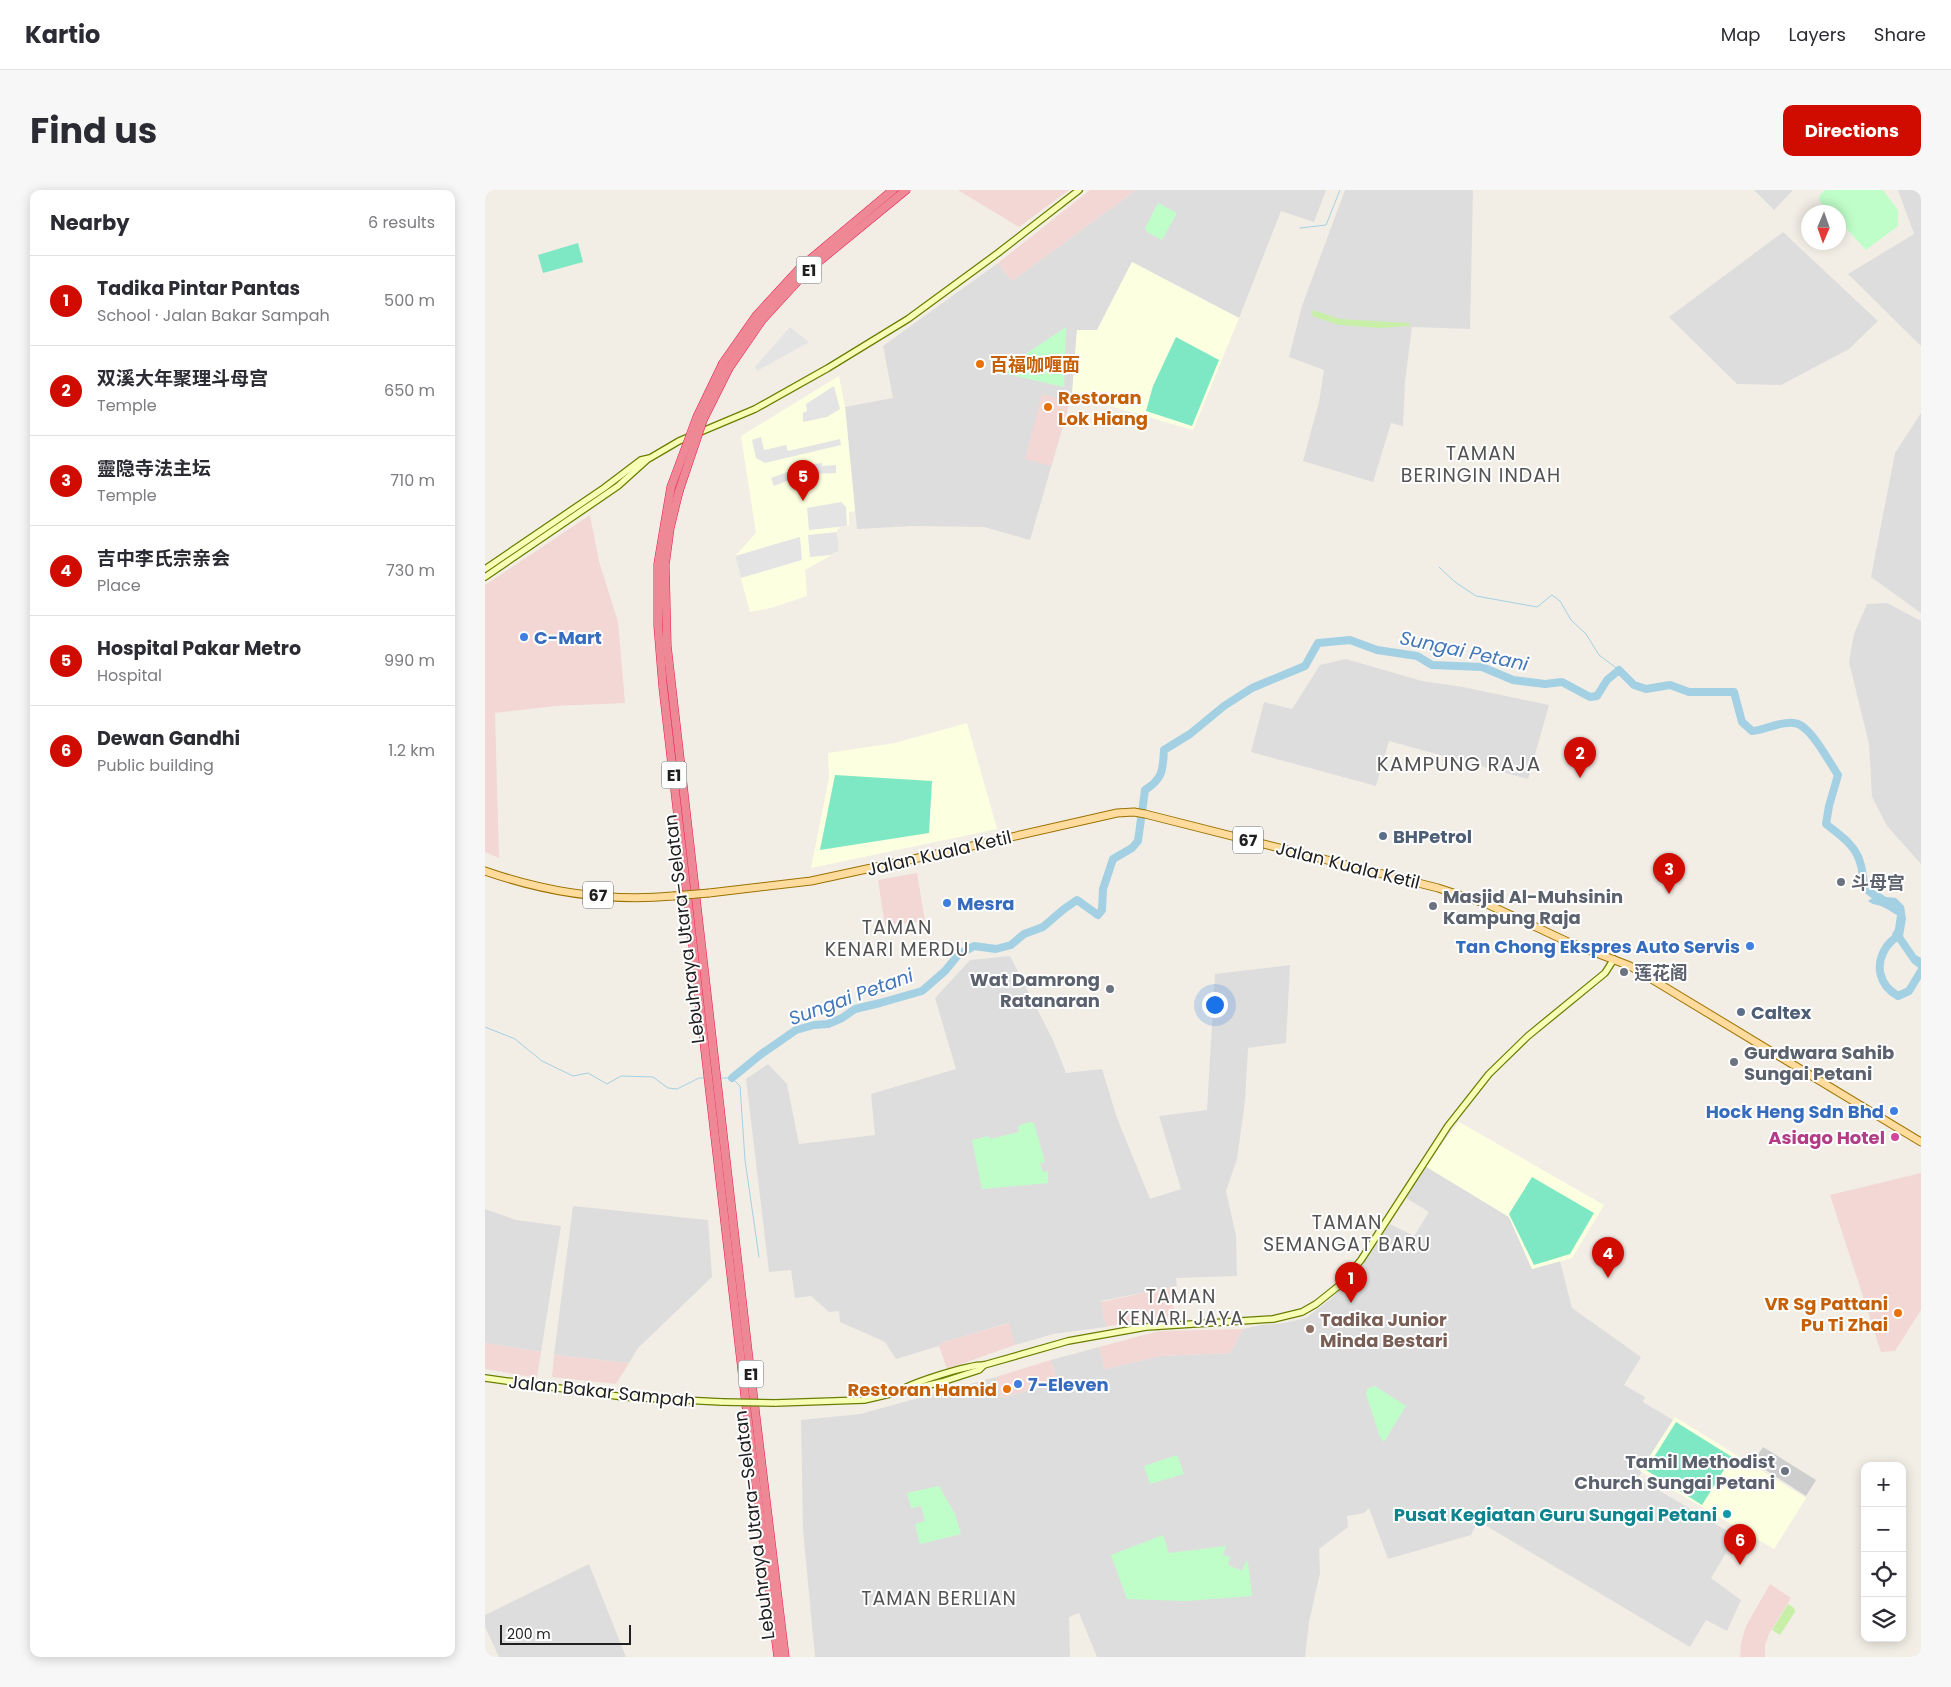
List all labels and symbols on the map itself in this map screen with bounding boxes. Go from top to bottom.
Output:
north arrow [1801,205,1846,250]
road number: E1 [797,256,821,284]
place label: 百福咖喱面 [990,352,1080,377]
marker: 百福咖喱面 [974,358,986,370]
place label: Restoran Lok Hiang [1058,385,1148,431]
marker: Restoran Lok Hiang [1042,401,1054,413]
district label: TAMAN BERINGIN INDAH [1401,440,1561,489]
pin: 5 [787,460,819,501]
water label: Sungai Petani [1397,624,1531,678]
place label: C-Mart [534,625,602,650]
marker: C-Mart [518,631,530,643]
pin: 2 [1564,737,1596,778]
district label: KAMPUNG RAJA [1377,750,1541,778]
road number: E1 [661,762,687,788]
street label: Lebuhraya Utara–Selatan [658,813,710,1045]
street label: Jalan Kuala Ketil [864,824,1014,882]
place label: BHPetrol [1393,824,1472,849]
road number: 67 [1233,826,1263,854]
marker: BHPetrol [1377,830,1389,842]
street label: Jalan Kuala Ketil [1273,835,1423,895]
pin: 3 [1653,853,1685,894]
place label: 斗母宫 [1851,870,1905,895]
marker: 斗母宫 [1835,876,1847,888]
road number: 67 [583,882,613,908]
place label: Masjid Al-Muhsinin Kampung Raja [1443,884,1623,930]
place label: Mesra [957,891,1015,916]
marker: Mesra [941,897,953,909]
marker: Masjid Al-Muhsinin Kampung Raja [1427,900,1439,912]
district label: TAMAN KENARI MERDU [825,914,969,963]
place label: Tan Chong Ekspres Auto Servis [1455,934,1740,959]
marker: Tan Chong Ekspres Auto Servis [1744,940,1756,952]
place label: 莲花阁 [1634,960,1688,985]
water label: Sungai Petani [785,962,917,1032]
marker: 莲花阁 [1618,966,1630,978]
place label: Wat Damrong Ratanaran [970,967,1100,1013]
marker: Wat Damrong Ratanaran [1104,983,1116,995]
your location [1202,992,1228,1018]
place label: Caltex [1751,1000,1812,1025]
marker: Caltex [1735,1006,1747,1018]
place label: Gurdwara Sahib Sungai Petani [1744,1040,1894,1086]
marker: Gurdwara Sahib Sungai Petani [1728,1056,1740,1068]
place label: Hock Heng Sdn Bhd [1706,1099,1884,1124]
marker: Hock Heng Sdn Bhd [1888,1105,1900,1117]
place label: Asiago Hotel [1768,1125,1885,1150]
marker: Asiago Hotel [1889,1131,1901,1143]
district label: TAMAN SEMANGAT BARU [1263,1209,1431,1258]
pin: 4 [1592,1237,1624,1278]
pin: 1 [1335,1262,1367,1303]
district label: TAMAN KENARI JAYA [1118,1283,1244,1332]
place label: VR Sg Pattani Pu Ti Zhai [1764,1291,1888,1337]
place label: Tadika Junior Minda Bestari [1320,1307,1448,1353]
marker: VR Sg Pattani Pu Ti Zhai [1892,1307,1904,1319]
marker: Tadika Junior Minda Bestari [1304,1323,1316,1335]
road number: E1 [739,1360,763,1388]
street label: Jalan Bakar Sampah [507,1369,697,1413]
place label: 7-Eleven [1028,1372,1109,1397]
place label: Restoran Hamid [848,1377,997,1402]
marker: 7-Eleven [1012,1378,1024,1390]
marker: Restoran Hamid [1001,1383,1013,1395]
street label: Lebuhraya Utara–Selatan [728,1409,780,1641]
place label: Tamil Methodist Church Sungai Petani [1574,1449,1775,1495]
marker: Tamil Methodist Church Sungai Petani [1779,1465,1791,1477]
place label: Pusat Kegiatan Guru Sungai Petani [1394,1502,1717,1527]
marker: Pusat Kegiatan Guru Sungai Petani [1721,1508,1733,1520]
pin: 6 [1724,1524,1756,1565]
district label: TAMAN BERLIAN [861,1585,1017,1612]
scale bar [500,1622,631,1645]

